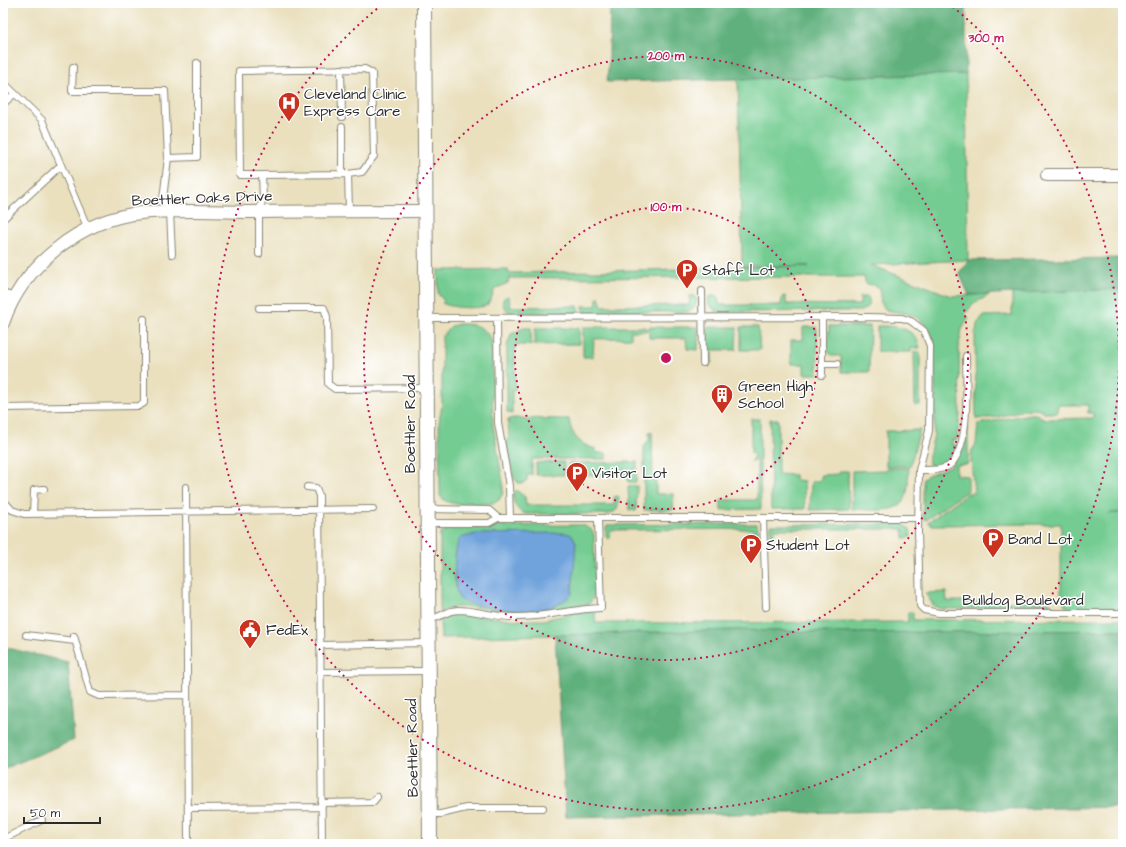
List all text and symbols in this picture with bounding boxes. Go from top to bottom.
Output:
text: 300 m [967,30,1004,47]
text: 200 m [647,48,685,65]
place label: Cleveland Clinic Express Care [304,84,407,122]
hospital icon: Cleveland Clinic Express Care [276,90,302,123]
street label: Boettler Oaks Drive [131,186,273,211]
text: 100 m [651,199,682,216]
parking icon: Staff Lot [674,257,700,290]
place label: Staff Lot [702,260,774,281]
centre of rings [659,351,673,365]
street label: Boettler Road [400,374,421,473]
place label: Green High School [738,376,813,414]
building icon: Green High School [709,382,735,415]
parking icon: Visitor Lot [564,460,590,493]
place label: Visitor Lot [592,463,667,484]
parking icon: Band Lot [980,526,1006,559]
place label: Band Lot [1008,529,1072,550]
parking icon: Student Lot [738,532,764,565]
place label: Student Lot [766,535,850,556]
street label: Bulldog Boulevard [962,590,1084,612]
public building icon: FedEx [237,617,263,650]
place label: FedEx [266,620,309,641]
street label: Boettler Road [401,698,424,797]
scale bar [24,799,100,825]
text: 50 m [30,805,61,822]

